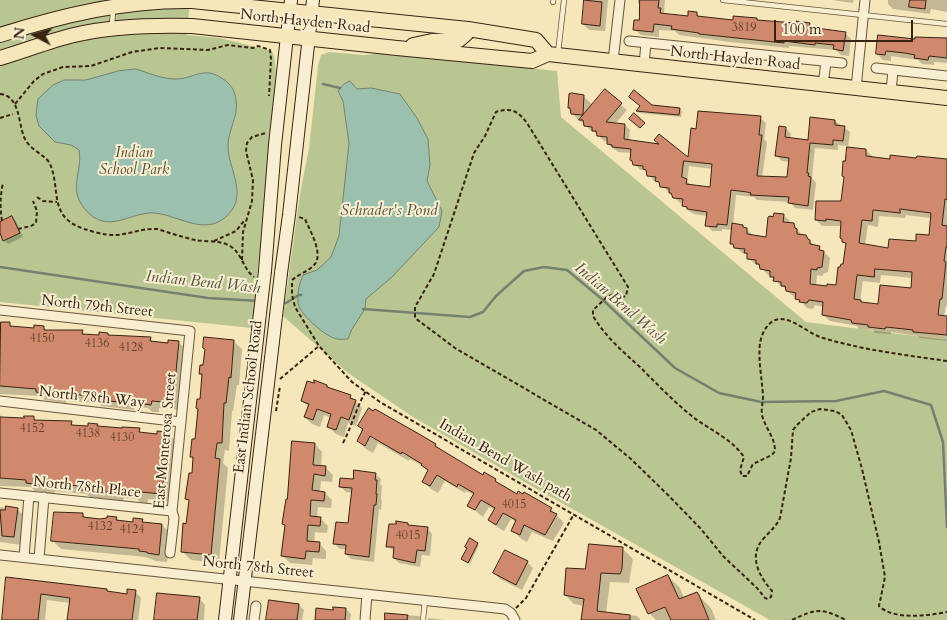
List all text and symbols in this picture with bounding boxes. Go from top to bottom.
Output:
street label: North Hayden Road [239,6,371,38]
north arrow [10,10,60,60]
scale bar [777,10,916,42]
text: 100 m [782,19,822,39]
house number: 3819 [732,21,756,35]
text: N [10,26,30,40]
street label: North Hayden Road [669,43,801,75]
park label: Indian School Park [99,145,169,180]
water label: Schrader's Pond [340,201,438,221]
water label: Indian Bend Wash [570,259,670,349]
water label: Indian Bend Wash [145,267,261,299]
street label: North 79th Street [40,292,154,322]
street label: East Indian School Road [231,319,267,475]
house number: 4150 [30,332,54,346]
house number: 4136 [85,337,109,351]
house number: 4128 [119,341,143,355]
street label: East Monterosa Street [151,372,181,510]
street label: North 78th Way [38,383,146,413]
street label: Indian Bend Wash path [435,416,575,506]
house number: 4152 [20,422,44,436]
house number: 4138 [76,427,100,441]
house number: 4130 [110,431,134,445]
street label: North 78th Place [32,473,142,503]
house number: 4015 [502,498,526,512]
house number: 4132 [88,520,112,534]
house number: 4124 [120,523,144,537]
house number: 4015 [396,529,420,543]
street label: North 78th Street [201,553,315,583]

